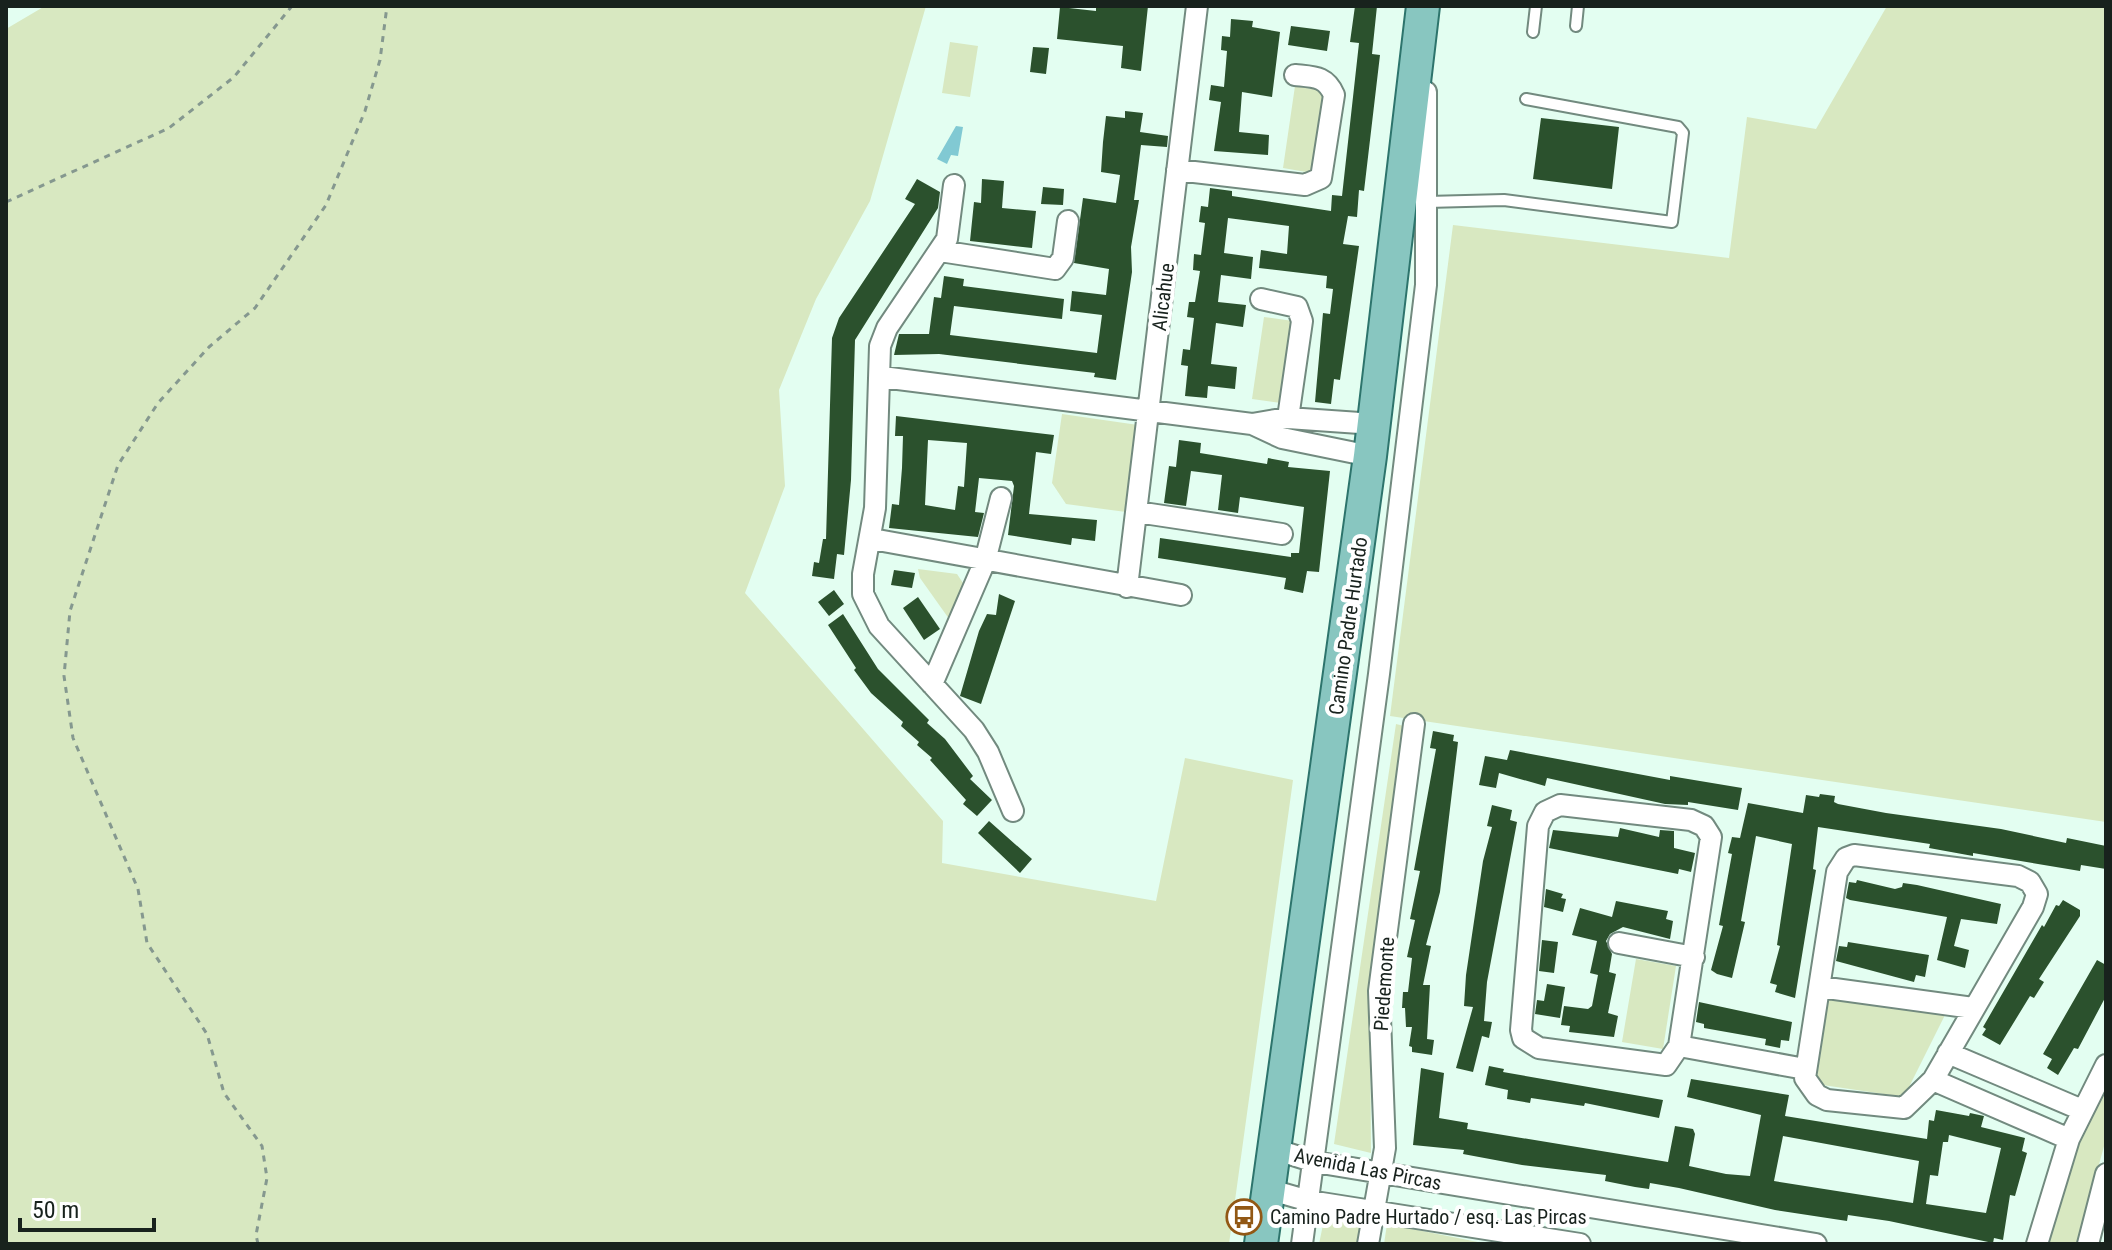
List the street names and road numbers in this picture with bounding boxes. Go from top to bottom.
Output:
street label: Alicahue [1147,262,1179,332]
street label: Camino Padre Hurtado [1324,536,1372,716]
street label: Piedemonte [1369,936,1399,1032]
street label: Avenida Las Pircas [1292,1143,1444,1195]

